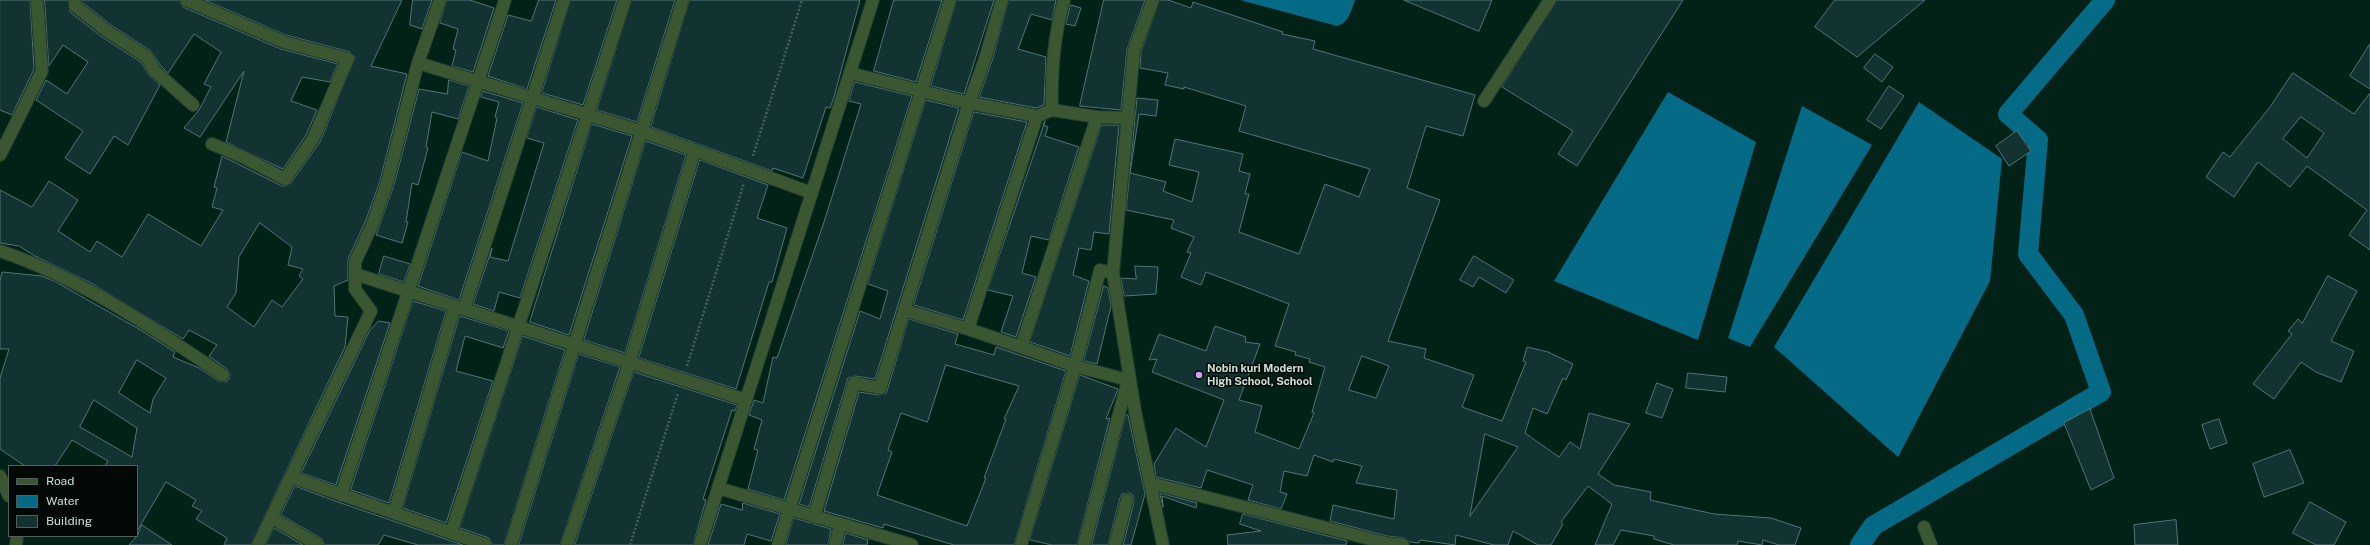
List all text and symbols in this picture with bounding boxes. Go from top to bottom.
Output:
place label: Nobin kuri Modern High School, School [1207,362,1313,388]
marker: Nobin kuri Modern High School, School [1194,370,1204,380]
legend [8,465,138,537]
text: Road [46,474,74,488]
text: Water [46,494,79,508]
text: Building [46,514,92,528]

